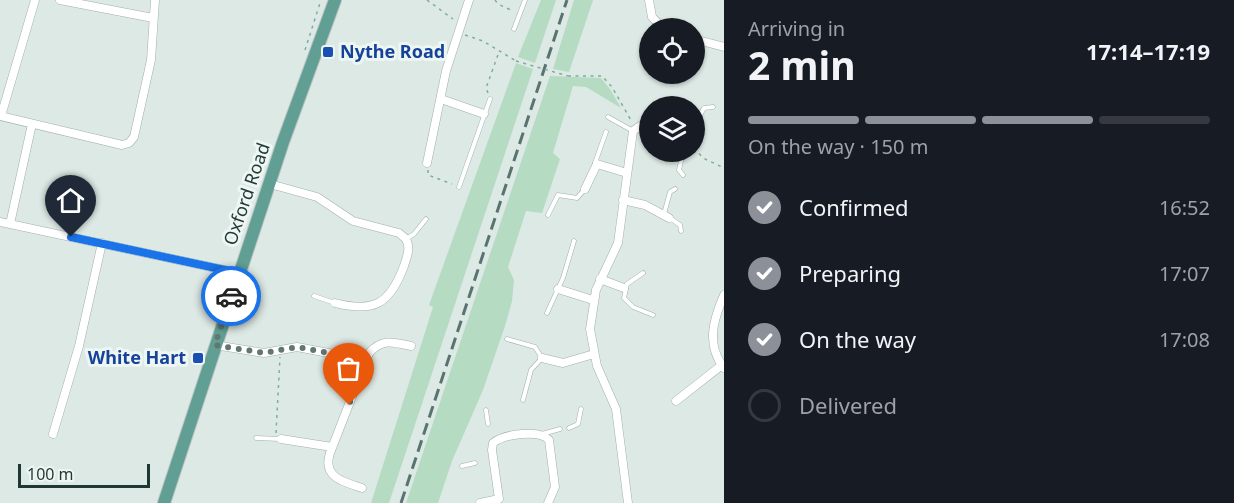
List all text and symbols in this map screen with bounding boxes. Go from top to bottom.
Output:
text: Arriving in [748,15,845,42]
map controls [639,18,705,162]
button: locate [639,18,705,84]
text: 17:14–17:19 [1086,36,1210,66]
text: 2 min [748,38,855,91]
place label: Nythe Road [340,39,445,63]
marker: Nythe Road [321,45,335,59]
button: layers [639,96,705,162]
text: On the way · 150 m [748,133,928,160]
street label: Oxford Road [217,139,275,248]
pin [45,175,96,237]
icon: home [54,184,87,217]
icon: check [748,191,781,224]
text: Confirmed [799,192,909,222]
text: 16:52 [1159,194,1210,221]
icon: check [748,257,781,290]
text: Preparing [799,258,901,288]
text: 17:07 [1159,260,1210,287]
courier [201,266,261,326]
icon: car [215,280,248,313]
icon: check [748,323,781,356]
text: On the way [799,324,916,354]
text: 17:08 [1159,326,1210,353]
pin [323,343,374,405]
place label: White Hart [88,345,186,369]
marker: White Hart [191,351,205,365]
icon: bag [332,352,365,385]
text: Delivered [799,390,897,420]
scale bar [18,461,150,488]
text: 100 m [27,463,74,485]

